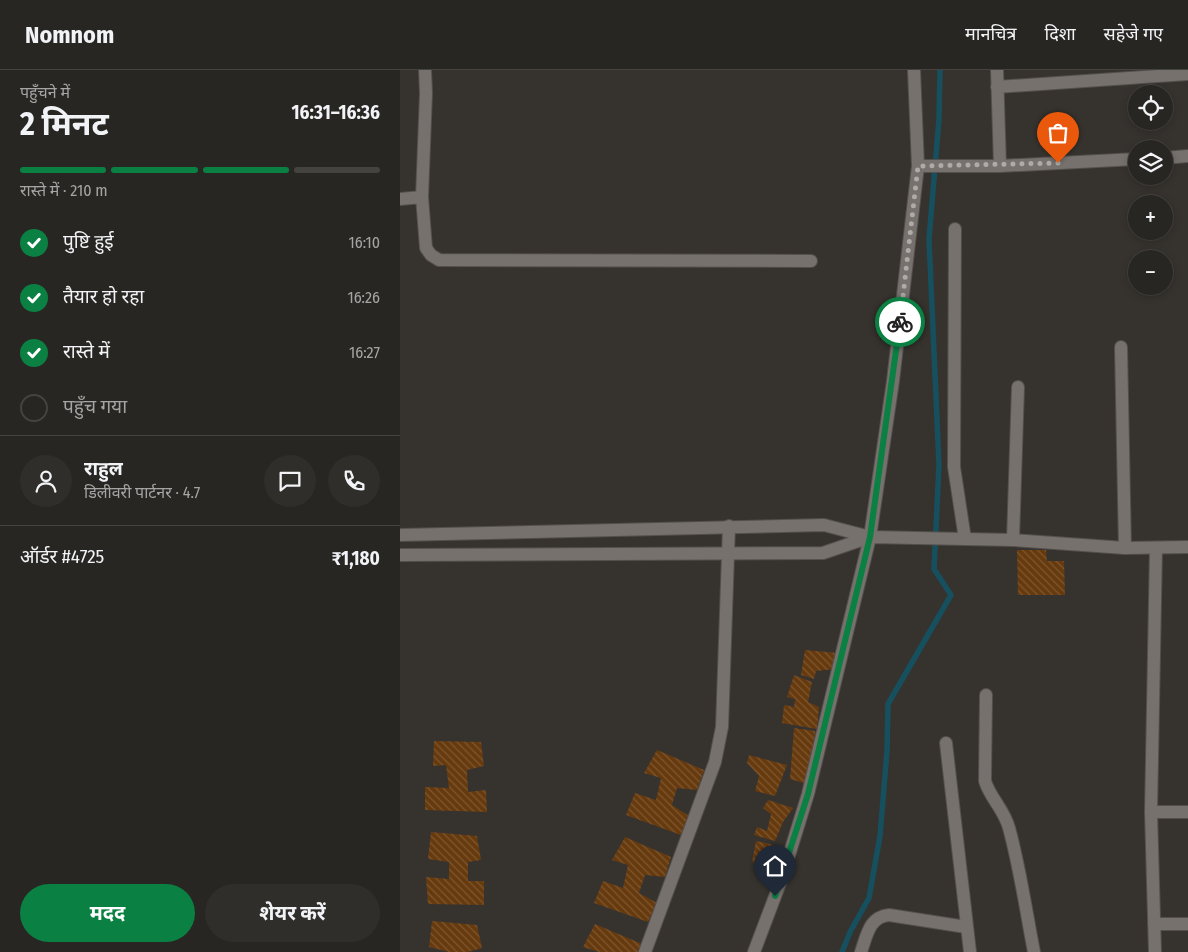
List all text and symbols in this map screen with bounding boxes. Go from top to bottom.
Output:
text: Nomnom [25,21,114,49]
text: मानचित्र [965,23,1016,45]
text: दिशा [1044,23,1076,45]
text: सहेजे गए [1104,23,1163,45]
text: पहुँचने में [20,83,70,102]
map controls [1128,85,1173,295]
button: locate [1128,85,1173,130]
text: 16:31–16:36 [291,101,380,124]
text: 2 मिनट [20,105,109,143]
pin [1037,112,1079,163]
icon: bag [1044,119,1072,147]
button: layers [1128,140,1173,185]
text: रास्ते में · 210 m [20,181,108,200]
button: + [1128,195,1173,240]
icon: check [20,229,48,257]
text: पुष्टि हुई [63,230,114,253]
text: 16:10 [349,233,380,252]
button: − [1128,250,1173,295]
icon: check [20,284,48,312]
text: तैयार हो रहा [63,285,144,308]
text: 16:26 [347,288,380,307]
courier [875,297,925,347]
icon: bike [886,308,914,336]
icon: check [20,339,48,367]
text: रास्ते में [63,340,110,363]
text: 16:27 [349,343,380,362]
text: पहुँच गया [63,395,127,418]
button: person [20,455,72,507]
button: chat [264,455,316,507]
button: phone [328,455,380,507]
text: राहुल [84,457,123,480]
text: डिलीवरी पार्टनर · 4.7 [84,483,200,502]
text: ऑर्डर #4725 [20,545,104,568]
text: ₹1,180 [332,547,380,570]
pin [754,845,796,896]
icon: home [761,852,789,880]
button: मदद [20,884,195,942]
button: शेयर करें [205,884,380,942]

